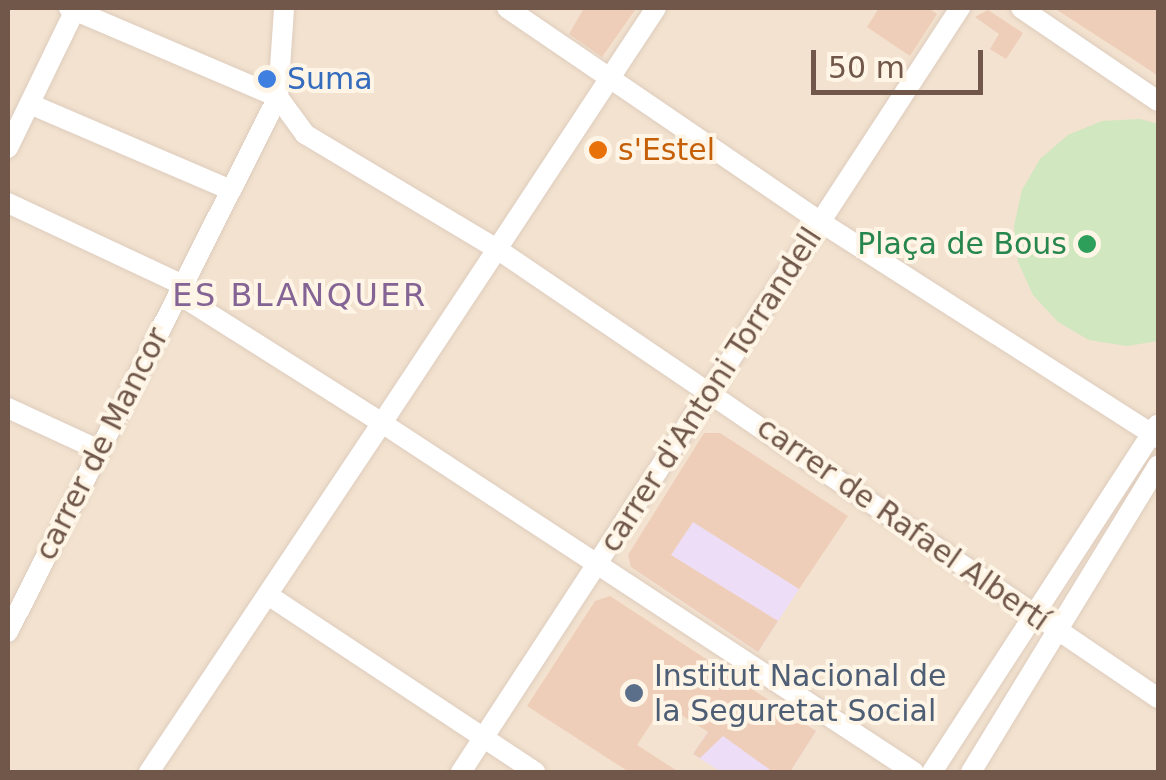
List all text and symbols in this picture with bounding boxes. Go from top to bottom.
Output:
scale bar [816,30,988,92]
text: 50 m [828,50,905,85]
place label: Suma [287,61,373,97]
marker: Suma [256,68,278,90]
place label: s'Estel [618,132,715,168]
marker: s'Estel [587,139,609,161]
street label: carrer d'Antoni Torrandell [592,221,830,559]
place label: Plaça de Bous [857,226,1067,262]
marker: Plaça de Bous [1076,233,1098,255]
district label: ES BLANQUER [172,276,428,314]
street label: carrer de Mancor [28,322,176,566]
street label: carrer de Rafael Albertí [750,409,1056,639]
place label: Institut Nacional de la Seguretat Social [654,658,946,728]
marker: Institut Nacional de la Seguretat Social [623,682,645,704]

